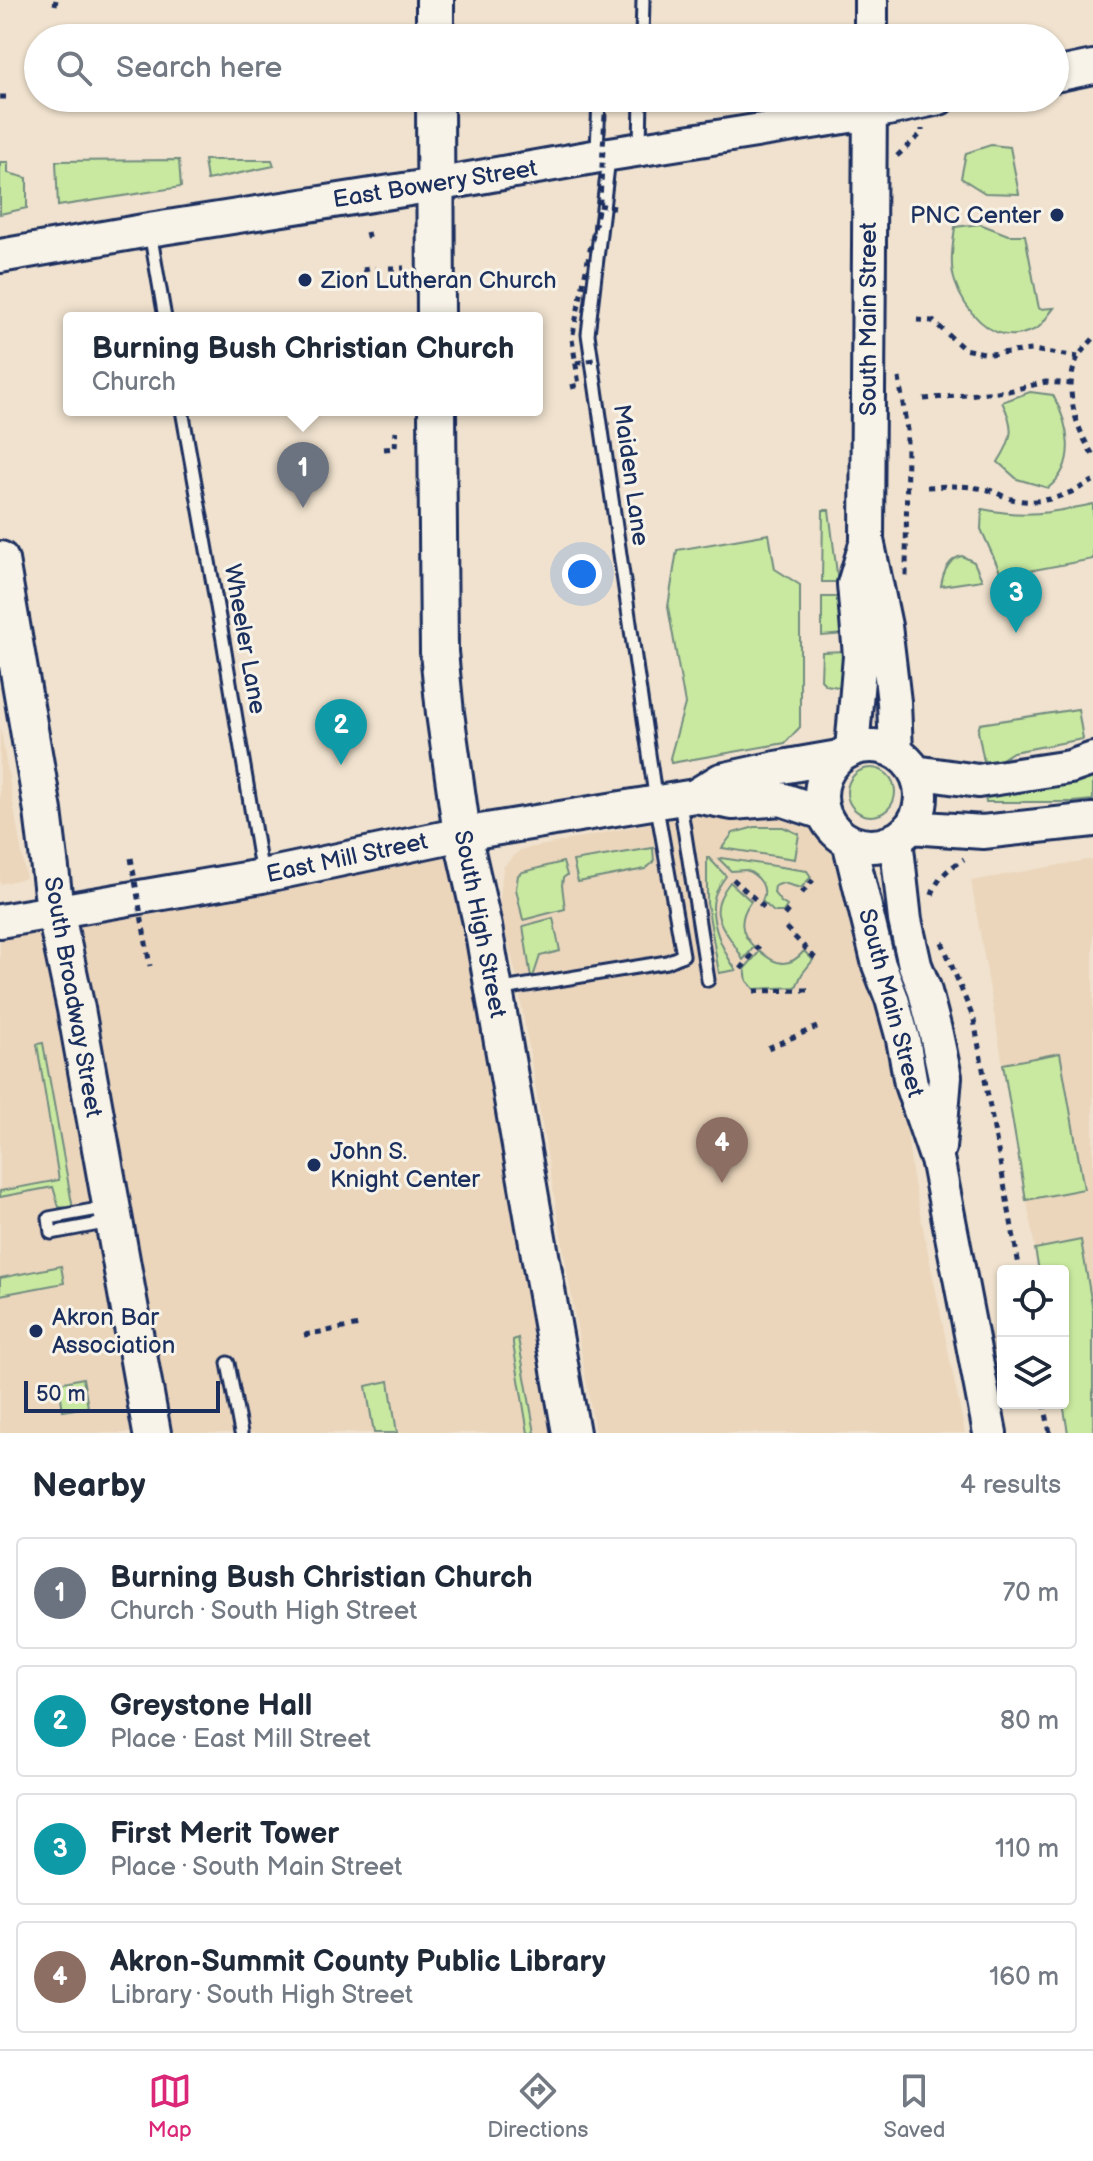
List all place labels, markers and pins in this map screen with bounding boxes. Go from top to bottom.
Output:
place label: PNC Center [910,201,1041,230]
marker: PNC Center [1048,206,1066,224]
place label: Zion Lutheran Church [320,266,557,295]
marker: Zion Lutheran Church [296,271,314,289]
pin: 1 [277,442,329,508]
pin: 3 [990,567,1042,633]
pin: 2 [315,699,367,765]
pin: 4 [696,1117,748,1183]
place label: John S. Knight Center [330,1137,480,1194]
marker: John S. Knight Center [305,1156,323,1174]
place label: Akron Bar Association [52,1303,175,1360]
marker: Akron Bar Association [27,1322,45,1340]

